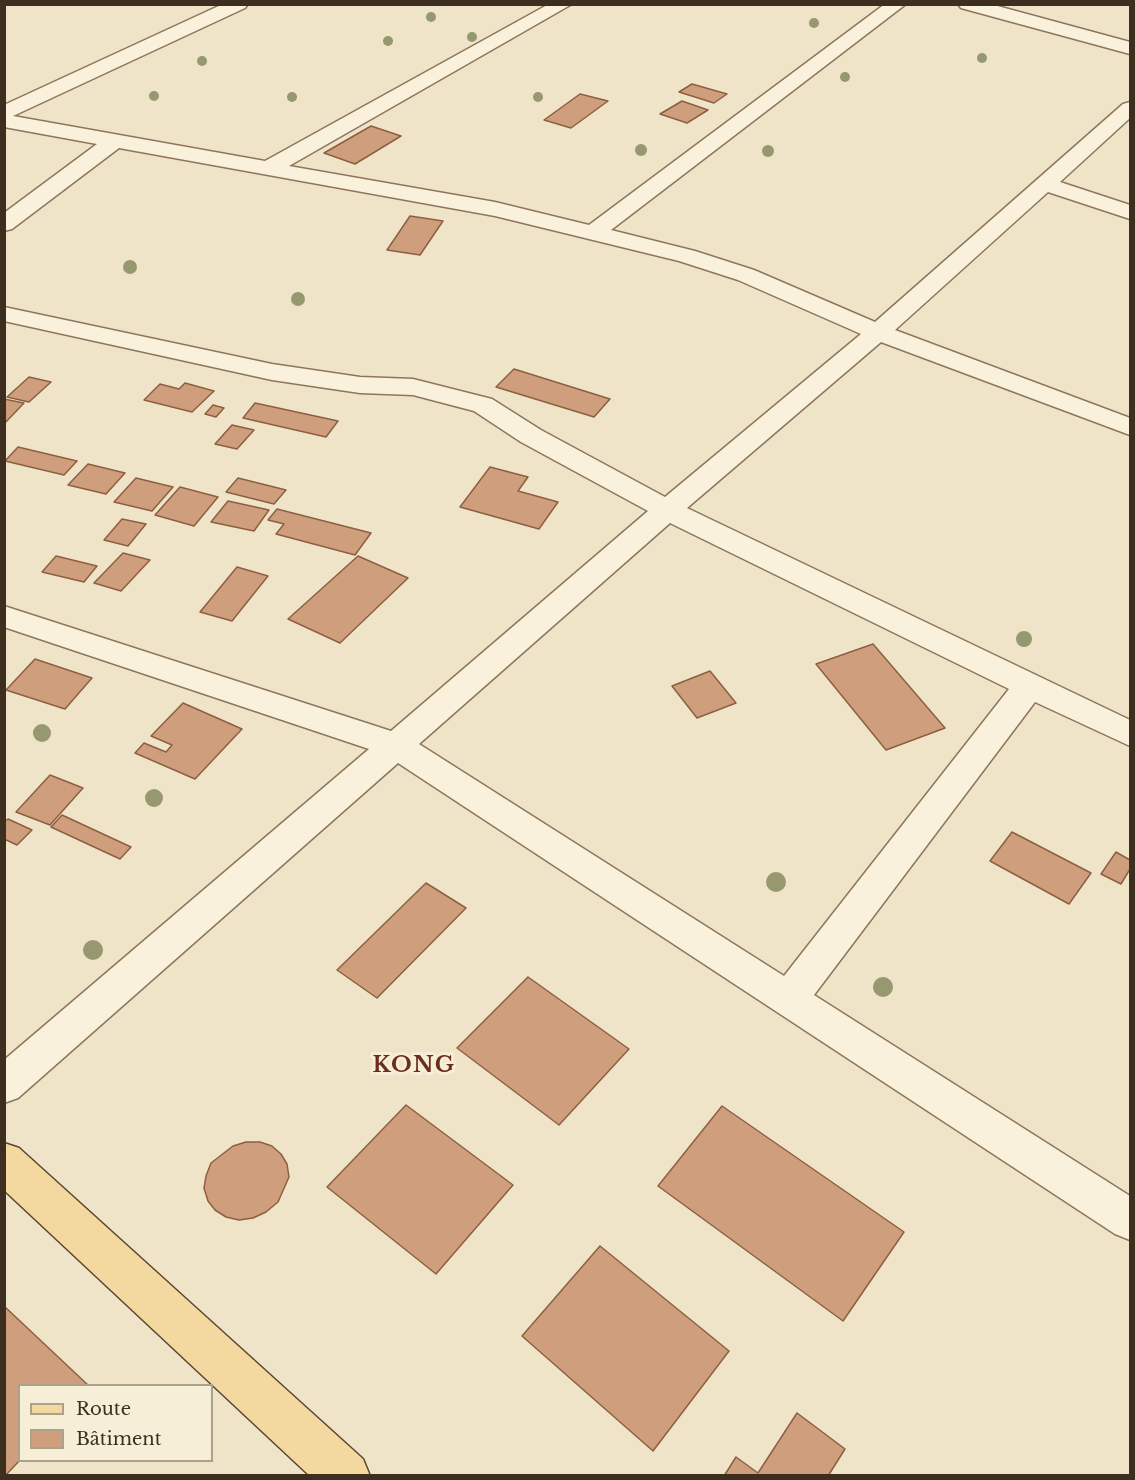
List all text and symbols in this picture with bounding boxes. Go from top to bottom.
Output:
district label: KONG [372,1053,456,1079]
legend [18,1384,213,1462]
text: Route [76,1398,131,1420]
text: Bâtiment [76,1428,162,1450]

